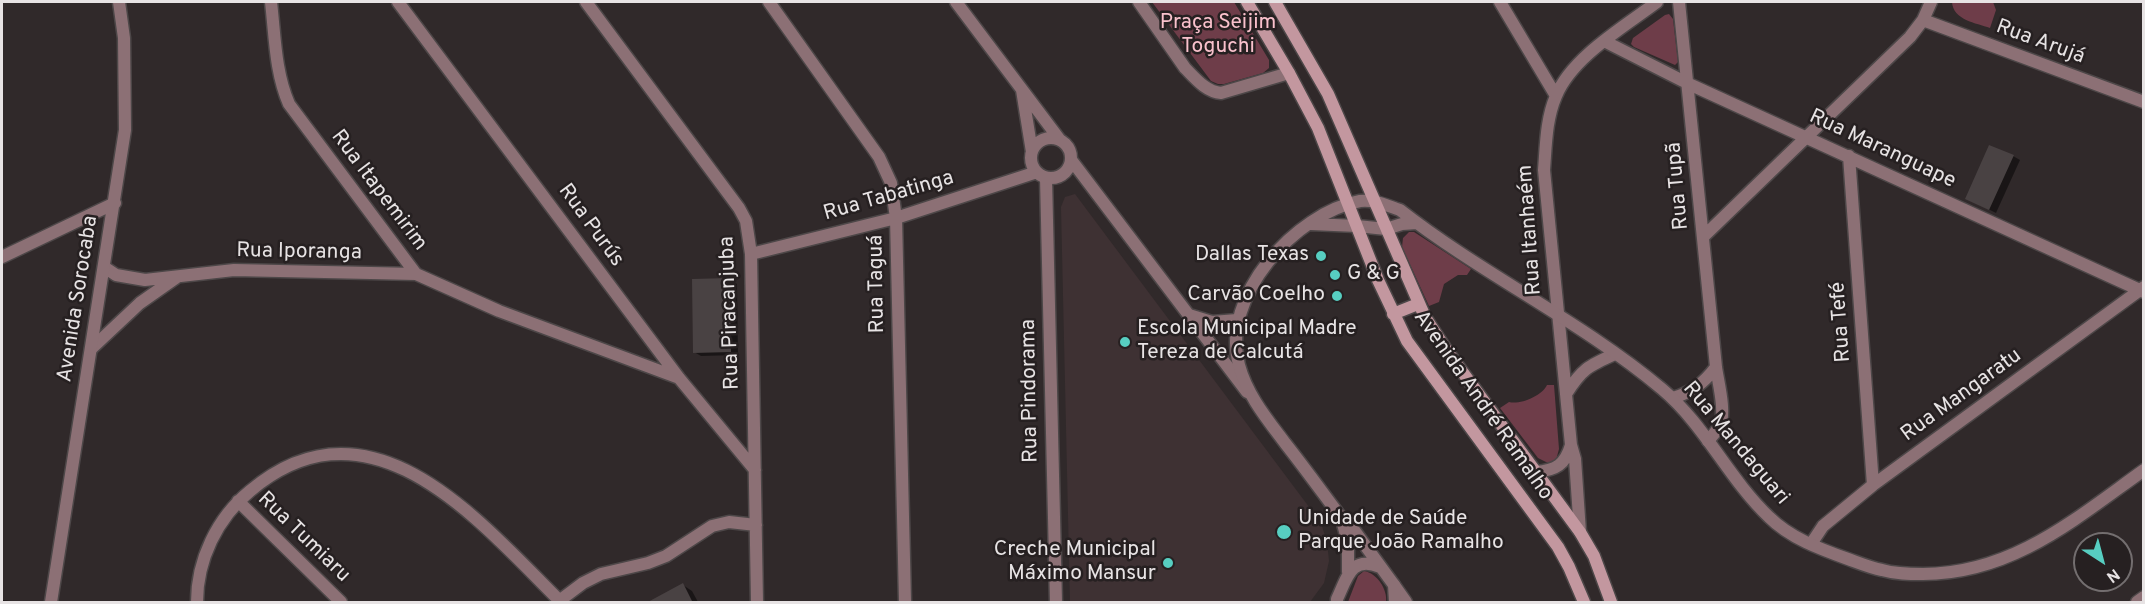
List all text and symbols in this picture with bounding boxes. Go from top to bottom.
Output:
park label: Praça Seijim Toguchi [1160,11,1276,61]
street label: Rua Arujá [1992,15,2088,71]
street label: Rua Maranguape [1805,105,1959,195]
street label: Rua Itapemirim [324,126,432,256]
street label: Rua Tupã [1663,141,1695,231]
street label: Rua Itanhaém [1514,164,1548,296]
street label: Rua Tabatinga [821,166,957,228]
street label: Rua Purús [552,180,628,272]
street label: Avenida Sorocaba [53,214,105,384]
street label: Rua Taguá [865,235,891,333]
street label: Rua Piracanjuba [716,236,746,390]
street label: Rua Iporanga [236,239,362,267]
place label: Dallas Texas [1195,243,1309,269]
marker: Dallas Texas [1314,249,1328,263]
place label: G & G [1347,262,1400,288]
marker: G & G [1328,268,1342,282]
street label: Rua Tefé [1827,281,1857,363]
place label: Carvão Coelho [1187,283,1325,309]
marker: Carvão Coelho [1330,289,1344,303]
street label: Avenida André Ramalho [1407,306,1557,506]
place label: Escola Municipal Madre Tereza de Calcutá [1137,317,1357,367]
street label: Rua Pindorama [1017,319,1045,463]
marker: Escola Municipal Madre Tereza de Calcutá [1118,335,1132,349]
street label: Rua Mangaratu [1897,344,2027,448]
street label: Rua Mandaguari [1676,377,1794,511]
street label: Rua Tumiaru [251,488,355,588]
place label: Unidade de Saúde Parque João Ramalho [1298,507,1504,557]
marker: Unidade de Saúde Parque João Ramalho [1275,523,1293,541]
north arrow [2073,532,2133,592]
place label: Creche Municipal Máximo Mansur [994,538,1156,588]
marker: Creche Municipal Máximo Mansur [1161,556,1175,570]
text: N [2102,563,2123,586]

